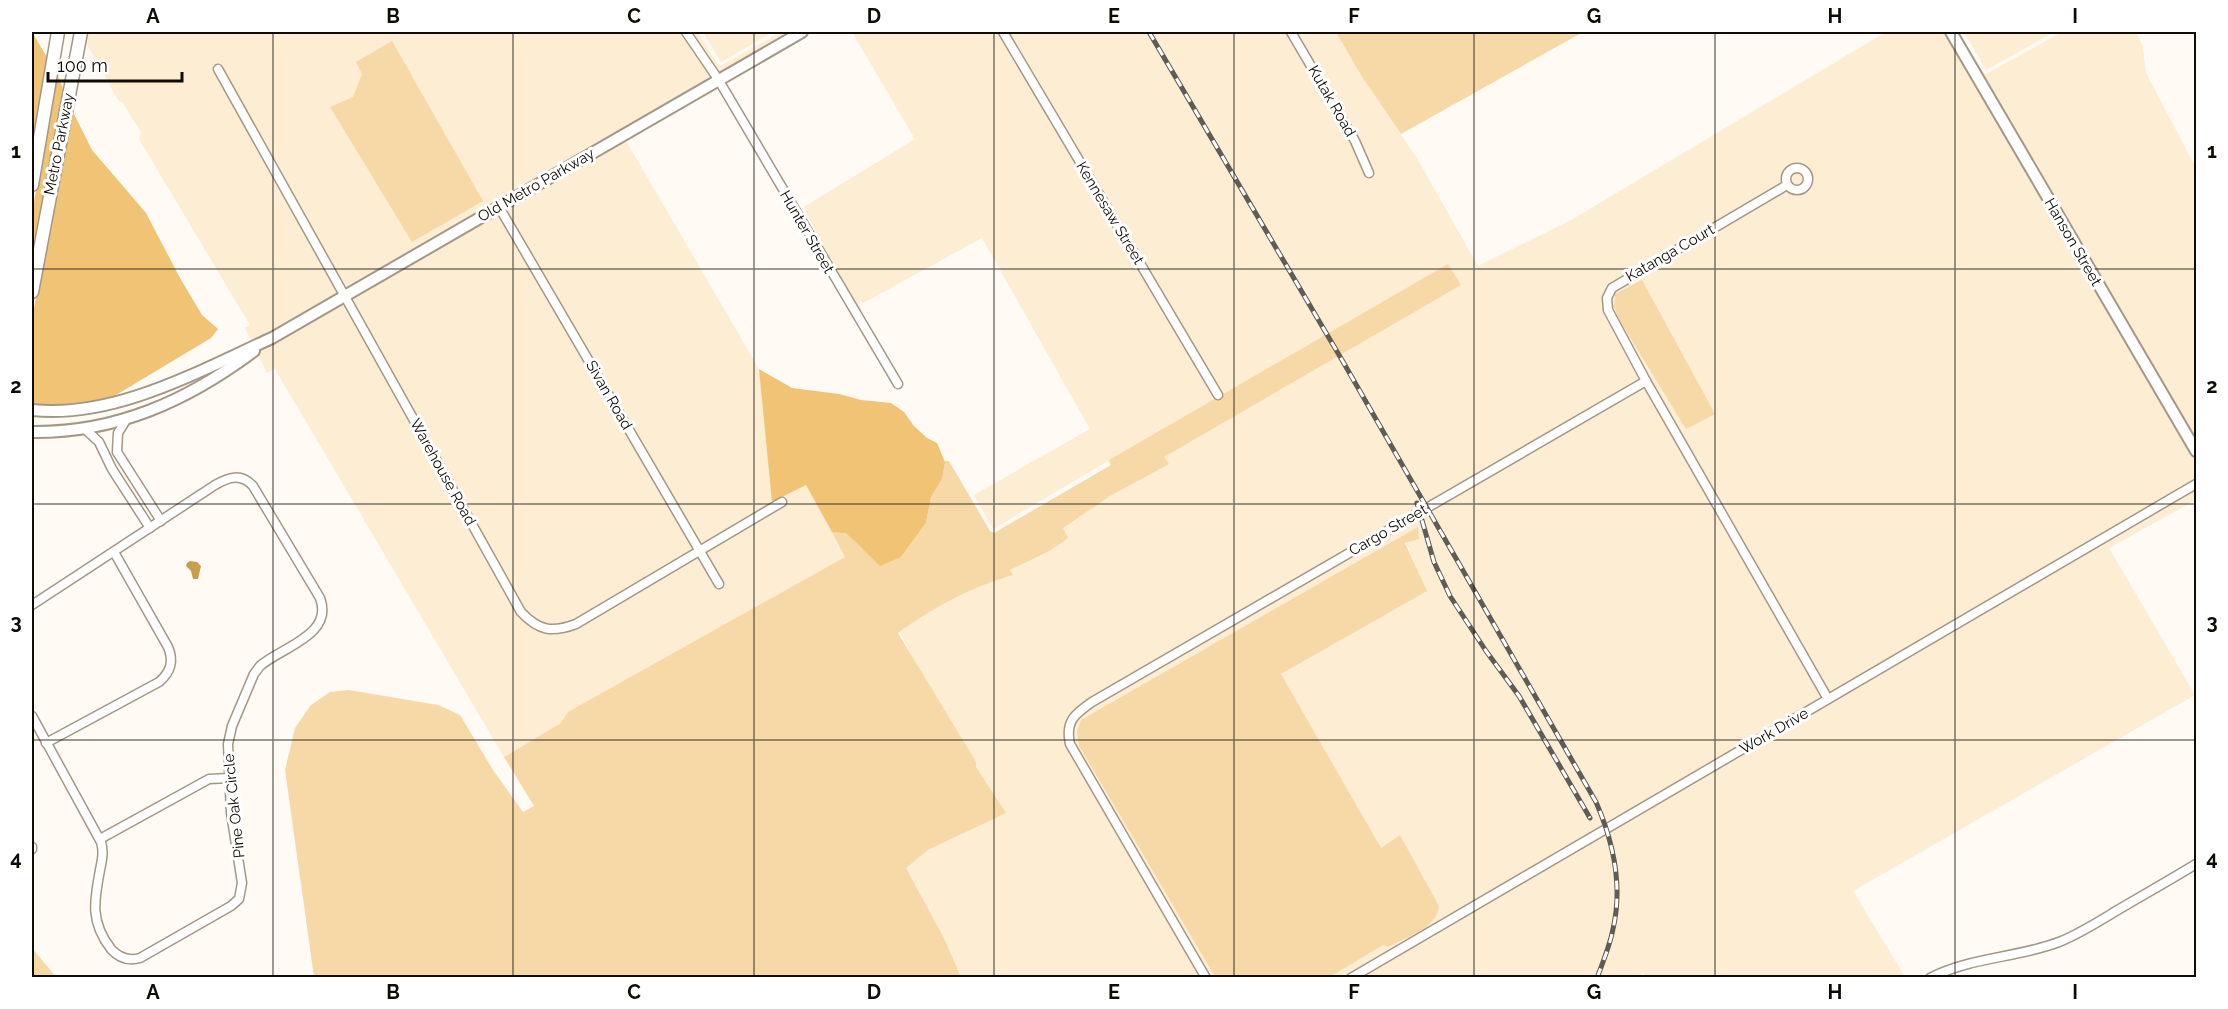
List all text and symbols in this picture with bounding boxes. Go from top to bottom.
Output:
text: A [146,4,160,28]
text: B [386,4,400,28]
text: C [627,4,641,28]
text: D [867,4,881,28]
text: E [1108,4,1120,28]
text: F [1348,4,1360,28]
text: G [1587,4,1601,28]
text: H [1828,4,1842,28]
text: I [2072,4,2078,28]
scale bar [48,45,182,83]
text: 100 m [57,55,108,76]
street label: Kutak Road [1304,62,1360,140]
street label: Metro Parkway [40,92,78,196]
text: 1 [11,139,21,163]
text: 1 [2207,139,2217,163]
street label: Old Metro Parkway [474,144,598,226]
street label: Kennesaw Street [1072,158,1148,268]
street label: Hunter Street [776,187,838,277]
street label: Hanson Street [2041,195,2105,289]
street label: Katanga Court [1622,220,1718,286]
street label: Sivan Road [582,357,636,433]
text: 2 [10,374,22,398]
text: 2 [2206,374,2218,398]
street label: Warehouse Road [406,415,480,529]
street label: Cargo Street [1346,500,1430,560]
text: 3 [10,610,22,634]
text: 3 [2206,610,2218,634]
street label: Work Drive [1736,704,1812,758]
street label: Pine Oak Circle [220,753,248,859]
text: 4 [10,846,22,870]
text: 4 [2206,846,2218,870]
text: A [146,980,160,1004]
text: B [386,980,400,1004]
text: C [627,980,641,1004]
text: D [867,980,881,1004]
text: E [1108,980,1120,1004]
text: F [1348,980,1360,1004]
text: G [1587,980,1601,1004]
text: H [1828,980,1842,1004]
text: I [2072,980,2078,1004]

